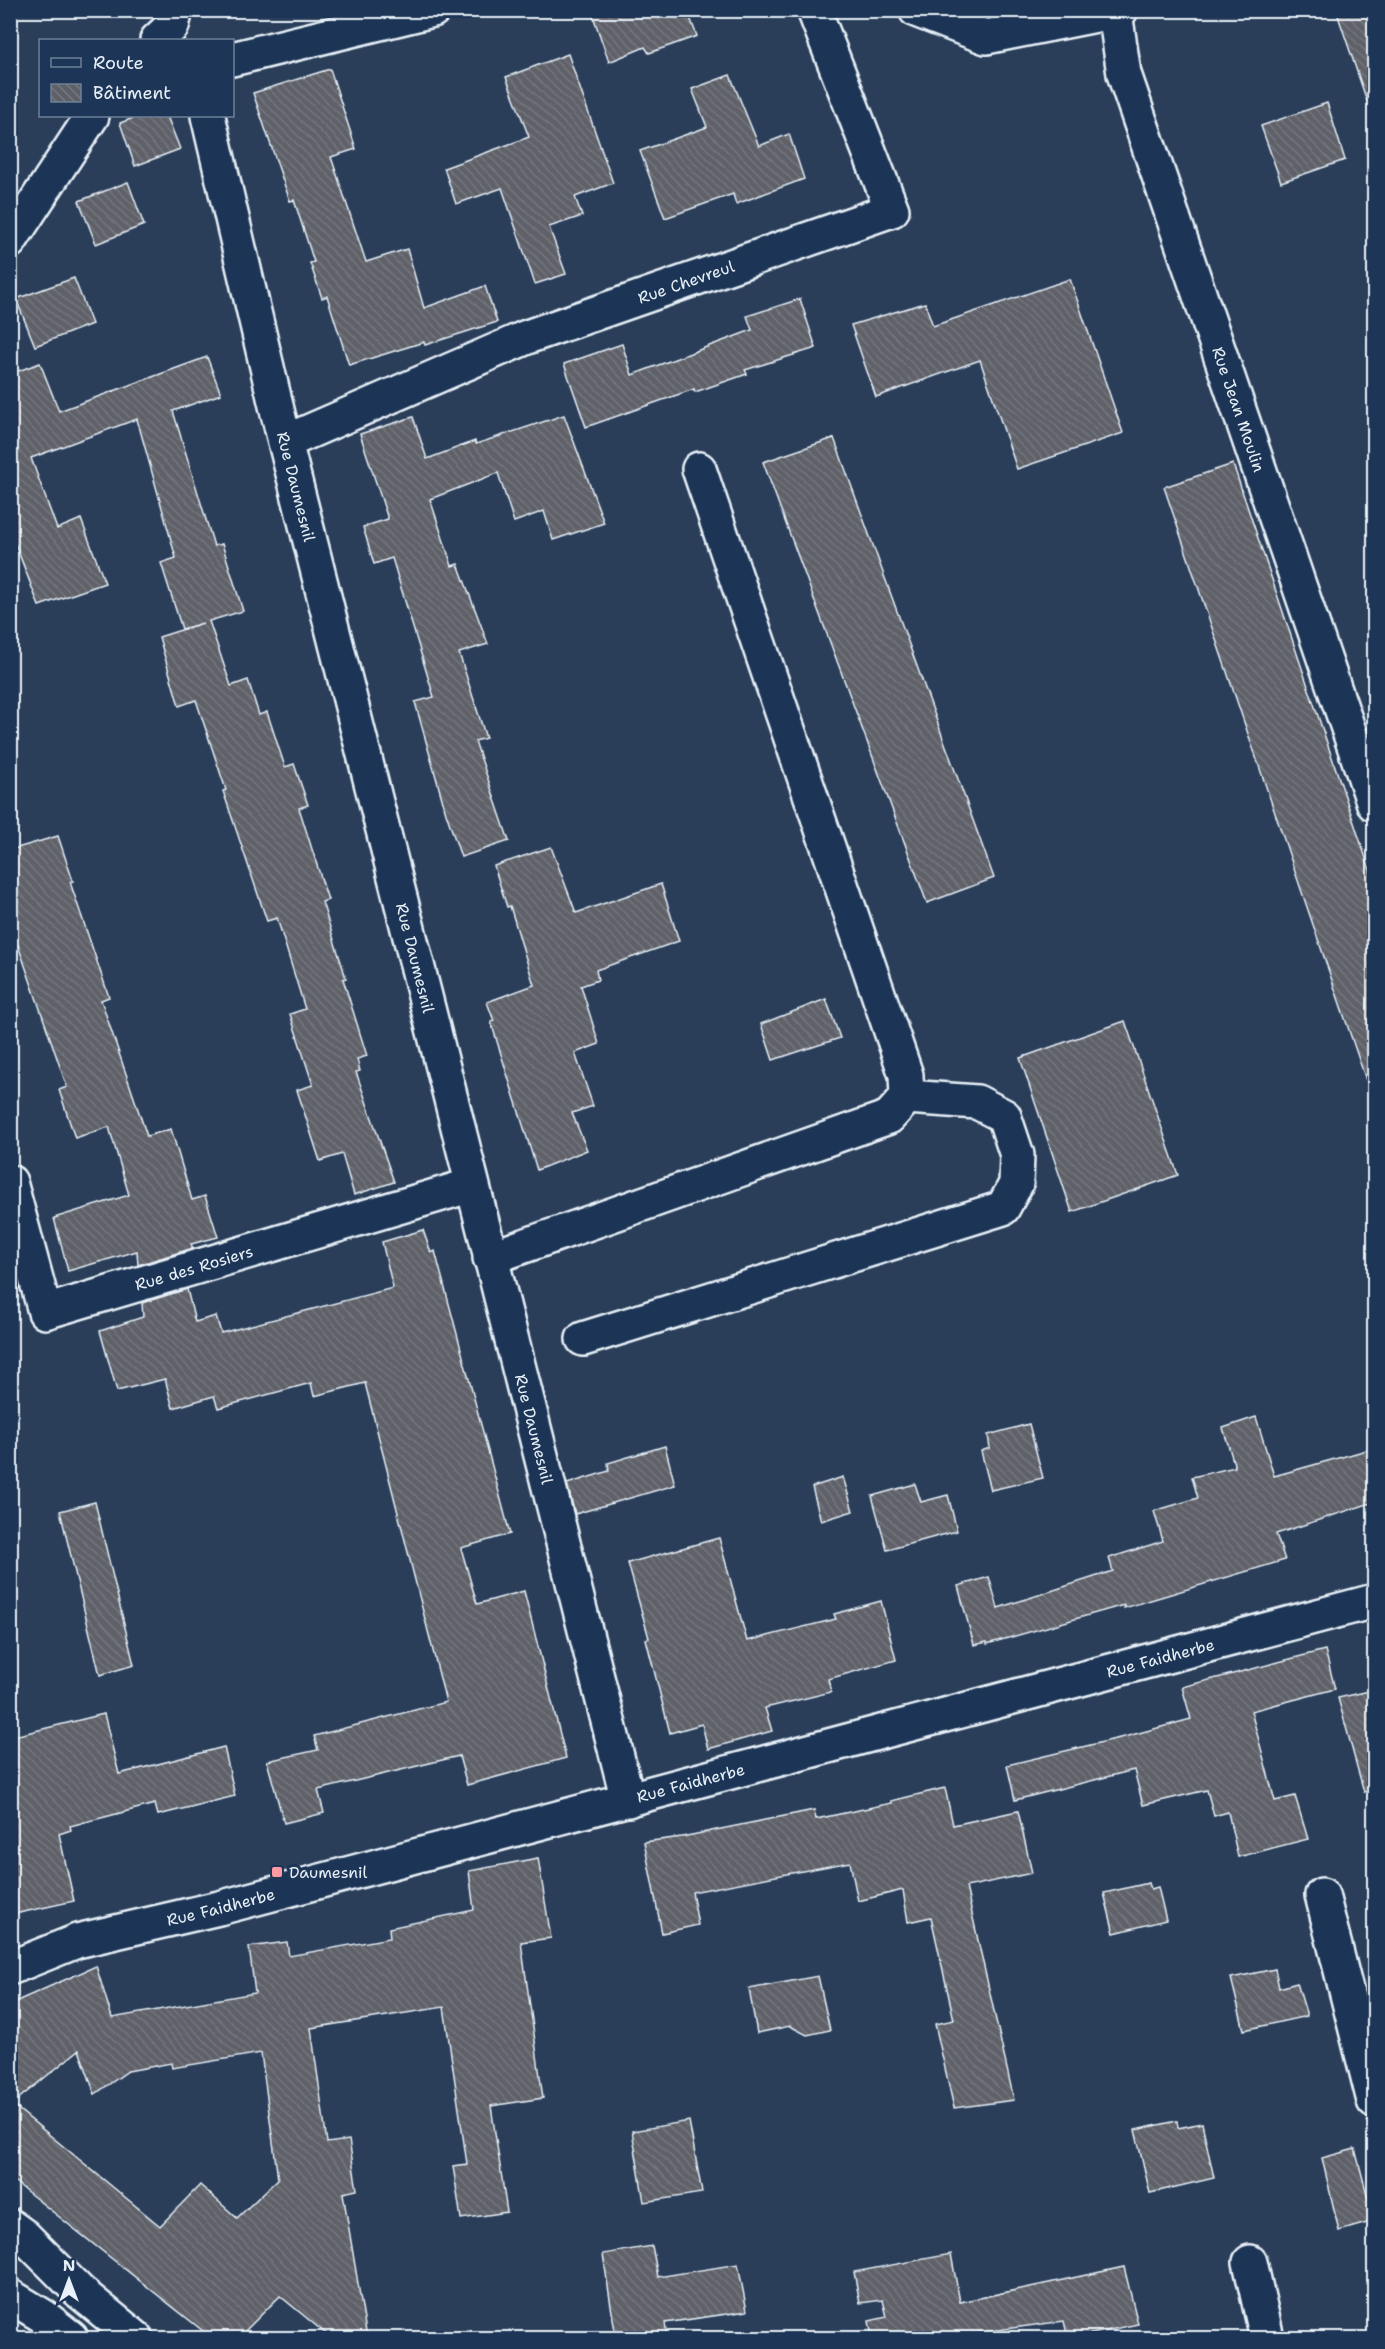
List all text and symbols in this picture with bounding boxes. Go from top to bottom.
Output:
legend [39,39,234,117]
text: Route [93,51,144,75]
text: Bâtiment [93,81,171,105]
street label: Rue Chevreul [635,256,737,309]
street label: Rue Jean Moulin [1207,344,1270,475]
street label: Rue Daumesnil [272,430,320,544]
street label: Rue Daumesnil [391,901,439,1015]
street label: Rue des Rosiers [133,1241,256,1296]
street label: Rue Daumesnil [510,1372,558,1487]
street label: Rue Faidherbe [1104,1634,1217,1683]
street label: Rue Faidherbe [634,1759,747,1808]
place label: Daumesnil [289,1862,367,1883]
marker: Daumesnil [270,1865,284,1879]
street label: Rue Faidherbe [165,1884,277,1931]
north arrow [39,2250,99,2310]
text: N [63,2255,75,2276]

